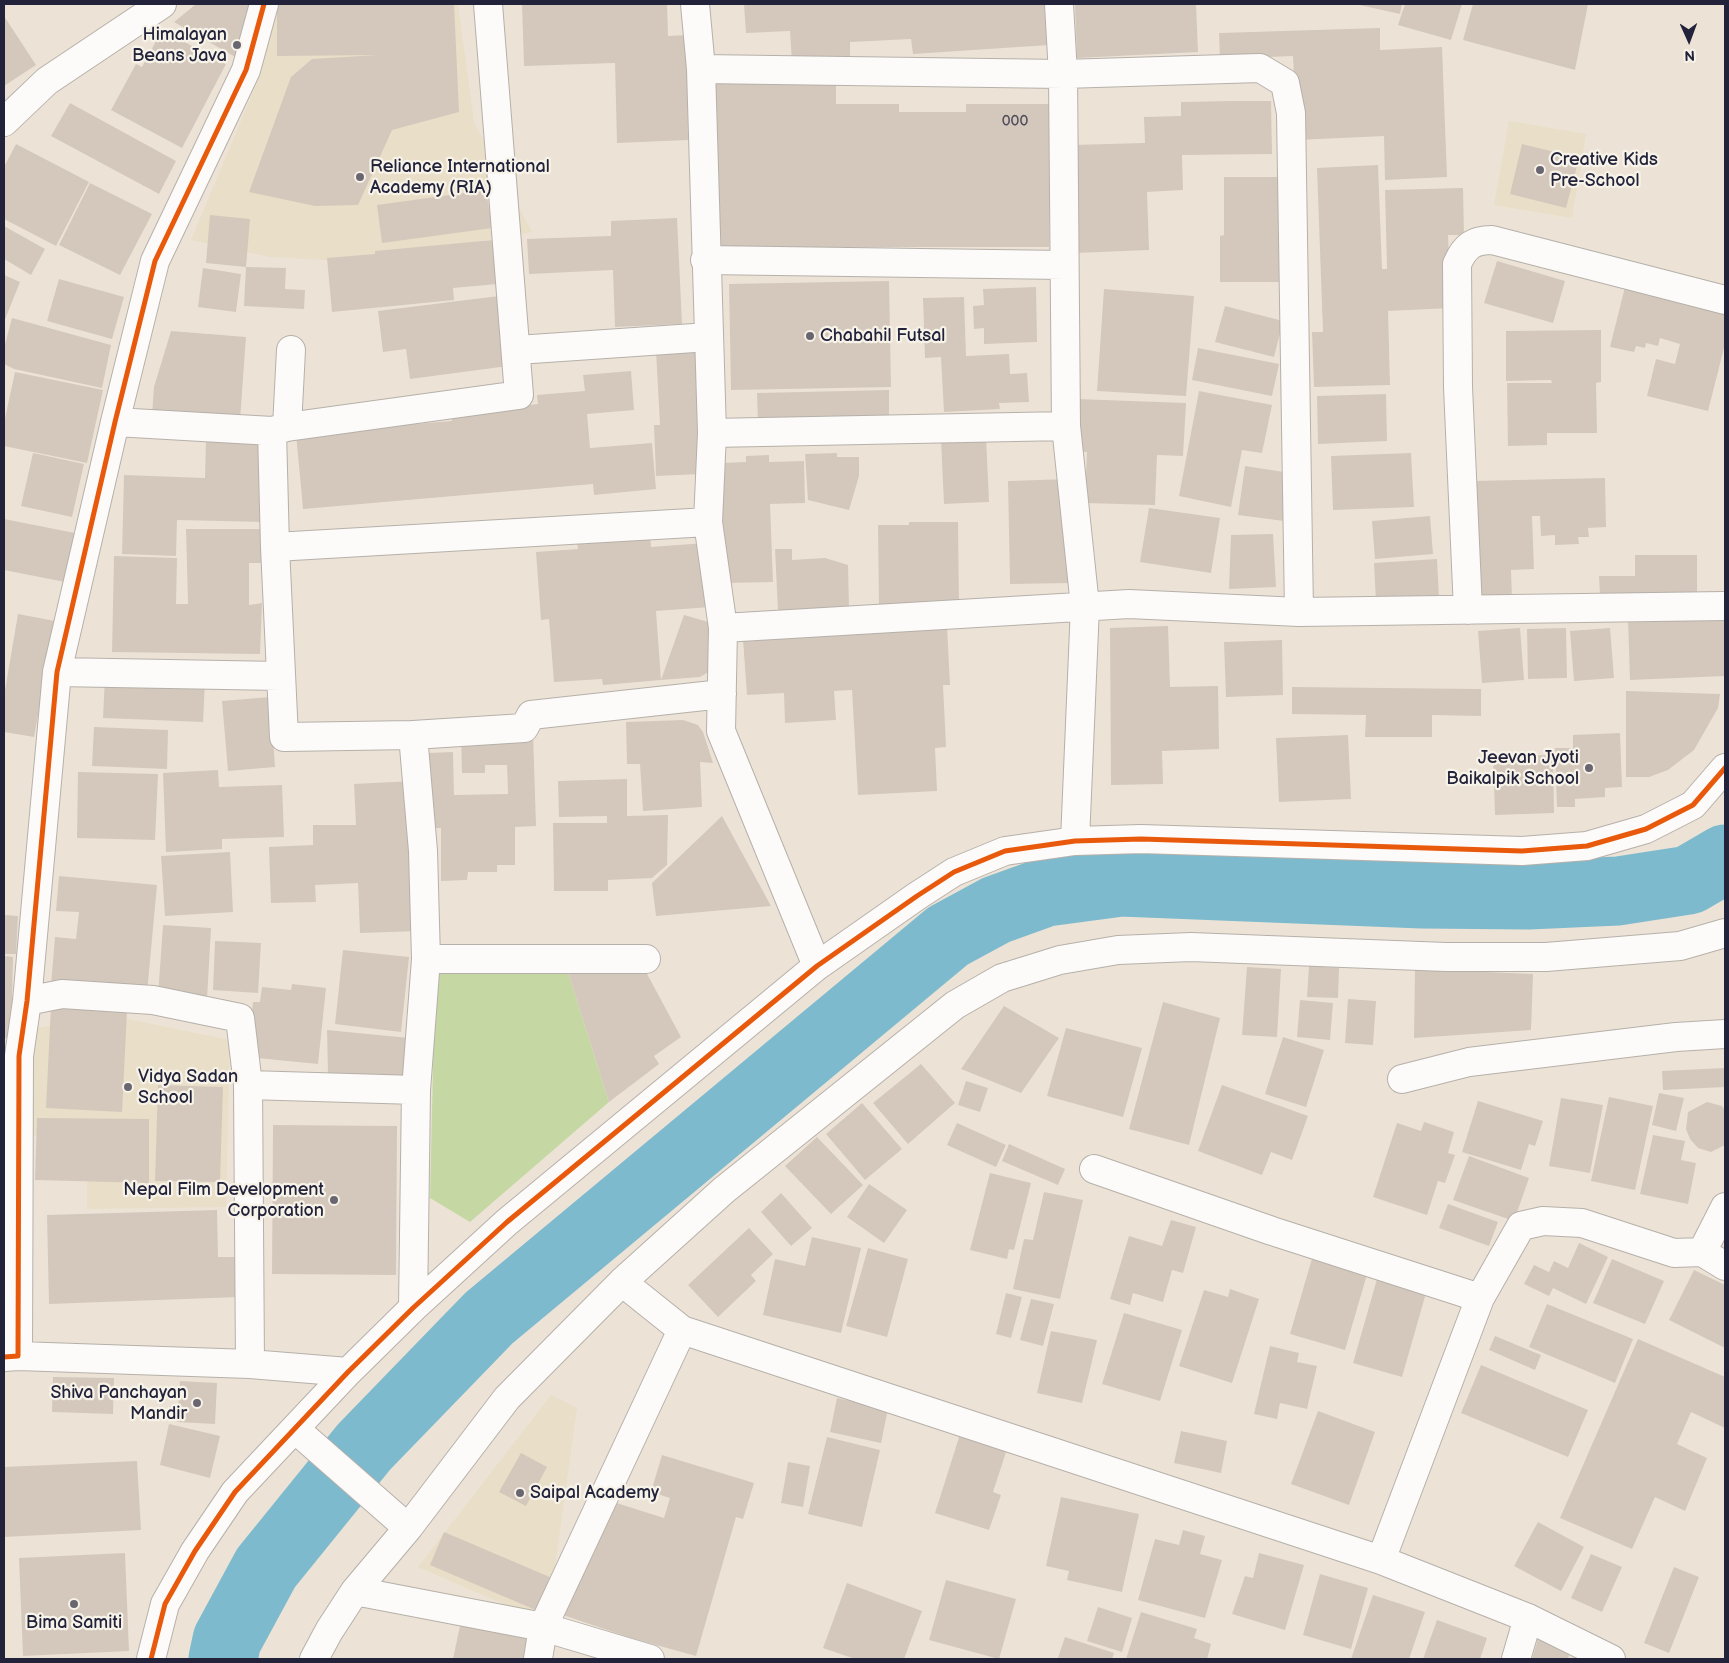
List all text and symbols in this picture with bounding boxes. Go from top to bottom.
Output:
north arrow [1664,15,1714,65]
place label: Himalayan Beans Java [132,24,227,66]
marker: Himalayan Beans Java [231,39,243,51]
text: N [1684,47,1695,64]
house number: 000 [1002,113,1028,131]
place label: Creative Kids Pre-School [1550,149,1658,192]
place label: Reliance International Academy (RIA) [370,156,550,198]
marker: Creative Kids Pre-School [1534,164,1546,176]
marker: Reliance International Academy (RIA) [354,171,366,183]
place label: Chabahil Futsal [820,325,945,347]
marker: Chabahil Futsal [804,330,816,342]
place label: Jeevan Jyoti Baikalpik School [1446,747,1579,790]
marker: Jeevan Jyoti Baikalpik School [1583,762,1595,774]
place label: Vidya Sadan School [138,1066,238,1108]
marker: Vidya Sadan School [122,1081,134,1093]
place label: Nepal Film Development Corporation [123,1179,324,1222]
marker: Nepal Film Development Corporation [328,1194,340,1206]
place label: Shiva Panchayan Mandir [50,1382,187,1425]
marker: Shiva Panchayan Mandir [191,1397,203,1409]
place label: Saipal Academy [530,1482,659,1504]
marker: Saipal Academy [514,1487,526,1499]
marker: Bima Samiti [68,1598,80,1610]
place label: Bima Samiti [26,1612,122,1634]

